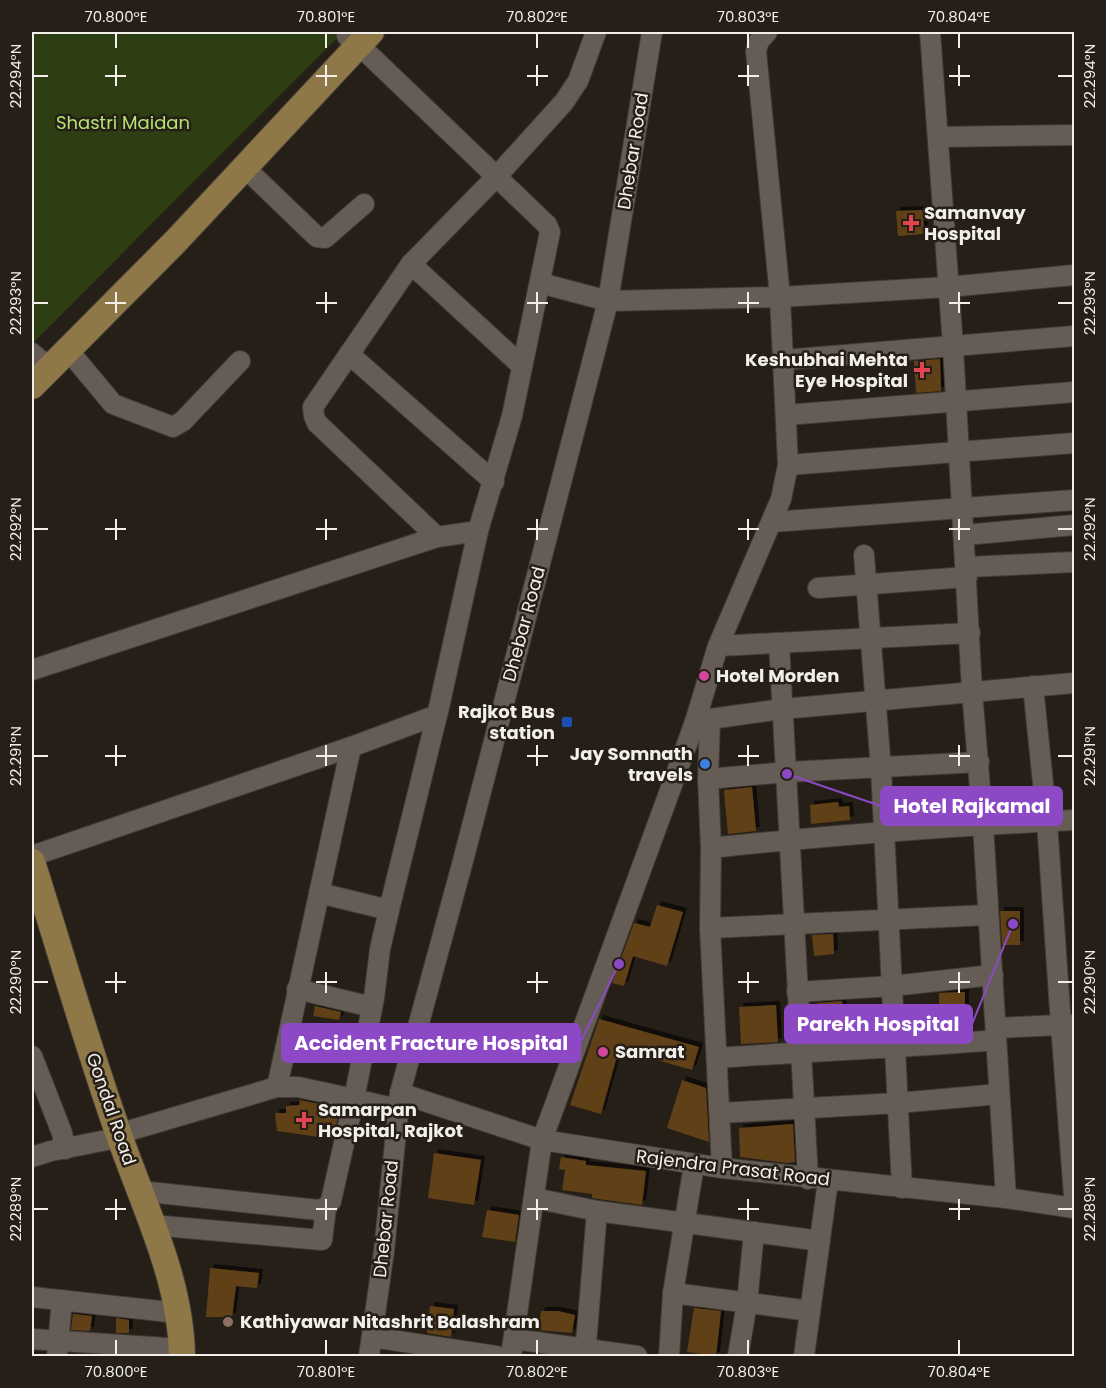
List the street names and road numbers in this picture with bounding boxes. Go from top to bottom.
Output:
street label: Dhebar Road [611,91,654,211]
street label: Dhebar Road [496,564,551,684]
street label: Gondal Road [81,1049,142,1168]
street label: Rajendra Prasat Road [635,1143,831,1192]
street label: Dhebar Road [367,1159,404,1279]

